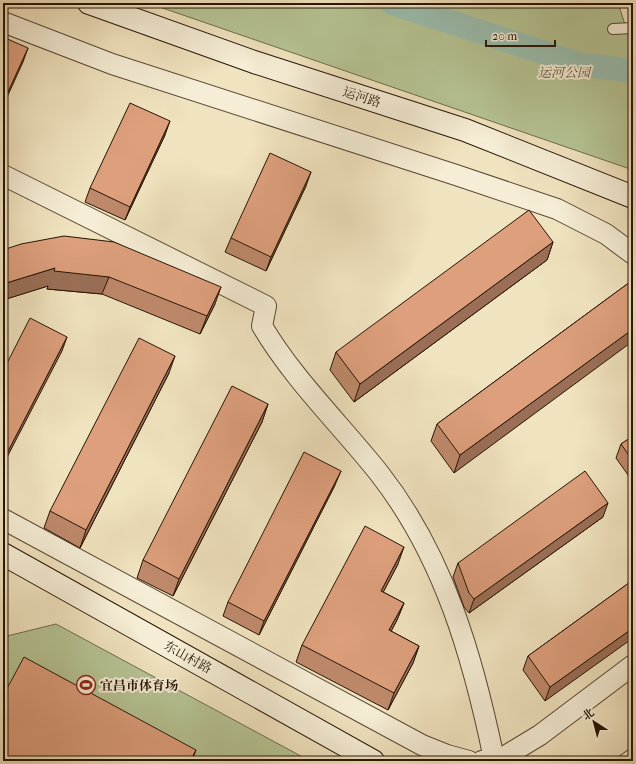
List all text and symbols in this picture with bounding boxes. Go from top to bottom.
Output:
scale bar [486,22,555,48]
text: 20 m [492,29,517,43]
park label: 运河公园 [538,65,592,80]
street label: 运河路 [341,84,383,110]
street label: 东山村路 [162,638,214,676]
sports icon: 宜昌市体育场 [75,674,97,696]
place label: 宜昌市体育场 [100,678,178,693]
north arrow [574,702,614,742]
text: 北 [580,706,597,723]

